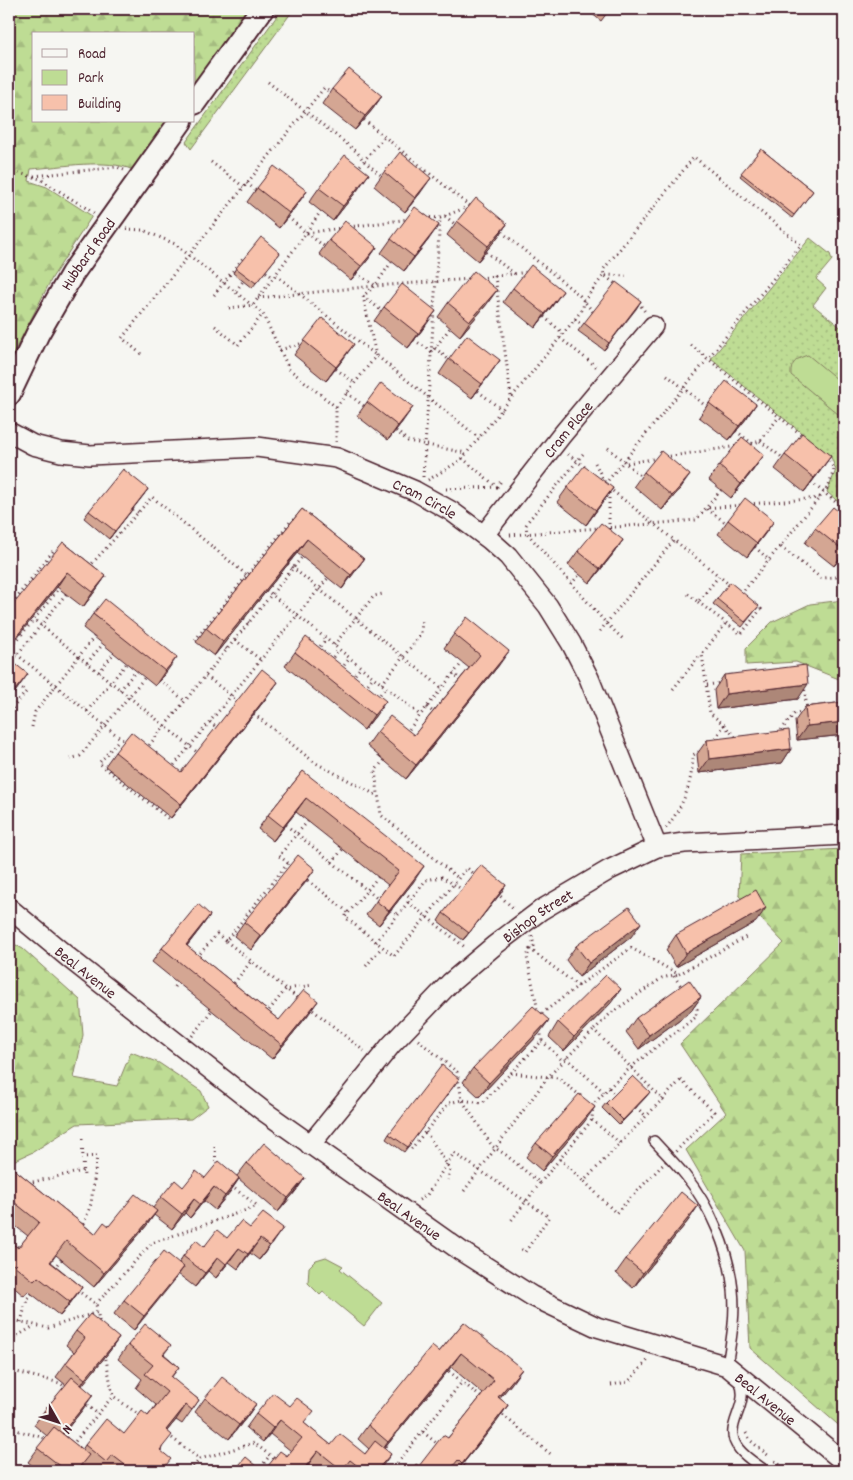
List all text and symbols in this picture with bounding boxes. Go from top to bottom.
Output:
legend [32,32,195,122]
text: Road [78,44,106,66]
text: Park [78,68,104,90]
text: Building [78,94,121,116]
street label: Hubbard Road [56,214,122,295]
street label: Cram Place [539,397,600,464]
street label: Cram Circle [388,474,461,526]
street label: Bishop Street [498,885,578,949]
street label: Beal Avenue [49,942,121,1005]
street label: Beal Avenue [372,1186,445,1247]
street label: Beal Avenue [729,1368,800,1432]
north arrow [32,1398,82,1448]
text: N [57,1420,76,1438]

